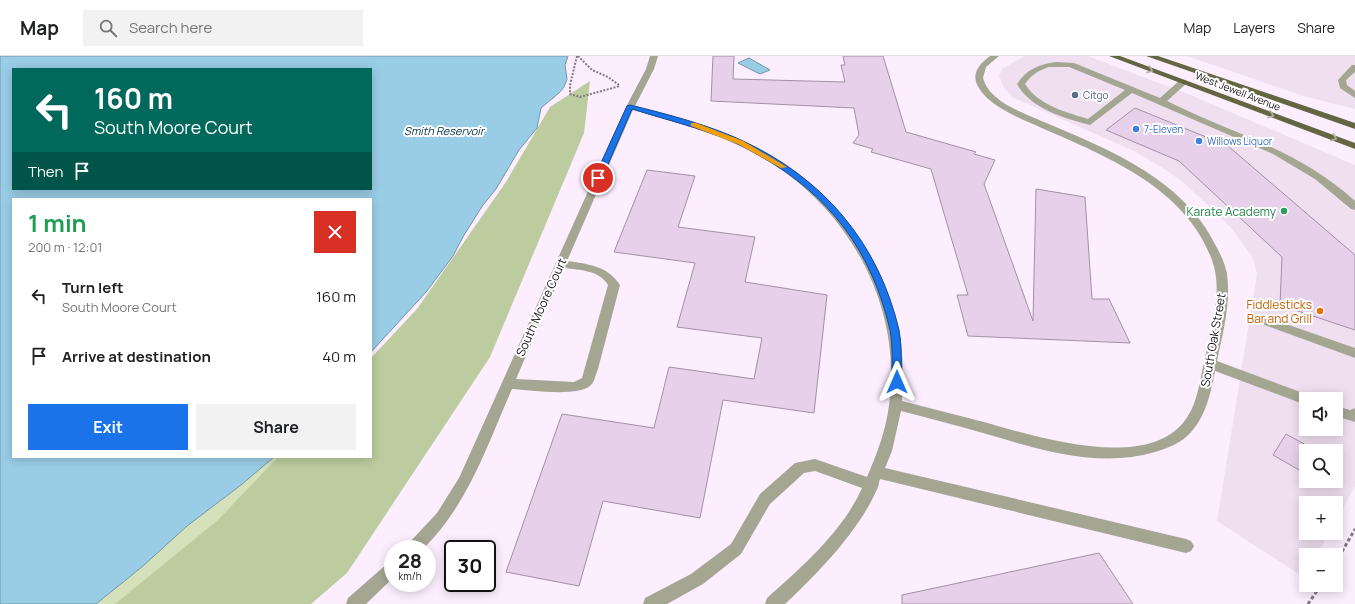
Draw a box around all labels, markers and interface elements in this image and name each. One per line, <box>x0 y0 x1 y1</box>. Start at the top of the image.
search box <box>83 10 363 46</box>
text: Map <box>20 15 59 41</box>
icon: search <box>97 17 119 39</box>
text: Search here <box>129 17 212 38</box>
text: Map <box>1183 18 1211 37</box>
text: Layers <box>1233 18 1275 37</box>
text: Share <box>1297 18 1335 37</box>
one-way arrow <box>1146 65 1153 73</box>
street label: West Jewell Avenue <box>1193 68 1283 114</box>
text: 160 m <box>94 79 173 117</box>
icon: left <box>28 84 80 136</box>
place label: Citgo <box>1083 88 1108 102</box>
marker: Citgo <box>1070 90 1080 100</box>
one-way arrow <box>1268 111 1275 119</box>
text: South Moore Court <box>94 115 253 139</box>
place label: 7-Eleven <box>1144 122 1183 136</box>
water label: Smith Reservoir <box>404 123 486 138</box>
marker: 7-Eleven <box>1131 124 1141 134</box>
place label: Willows Liquor <box>1207 134 1273 148</box>
one-way arrow <box>1330 134 1337 142</box>
marker: Willows Liquor <box>1194 136 1204 146</box>
icon: arrive <box>71 160 93 182</box>
text: Then <box>28 161 63 182</box>
pin <box>581 161 615 195</box>
icon: arrive <box>587 167 609 189</box>
place label: Karate Academy <box>1186 203 1277 220</box>
text: 1 min <box>28 206 87 239</box>
marker: Karate Academy <box>1279 206 1289 216</box>
button: close <box>314 211 356 253</box>
text: 200 m · 12:01 <box>28 238 102 256</box>
street label: South Moore Court <box>512 255 570 359</box>
text: Turn left <box>62 277 124 298</box>
icon: left <box>28 285 50 307</box>
text: 160 m <box>316 286 356 307</box>
street label: South Oak Street <box>1196 292 1230 388</box>
place label: Fiddlesticks Bar and Grill <box>1246 296 1312 327</box>
text: South Moore Court <box>62 298 177 316</box>
marker: Fiddlesticks Bar and Grill <box>1315 306 1325 316</box>
icon: arrive <box>28 345 50 367</box>
text: Arrive at destination <box>62 346 211 367</box>
text: 40 m <box>322 346 356 367</box>
position arrow <box>876 361 918 403</box>
map controls <box>1299 392 1343 592</box>
button: sound <box>1299 392 1343 436</box>
button: Exit <box>28 404 188 450</box>
button: Share <box>196 404 356 450</box>
button: search <box>1299 444 1343 488</box>
button: + <box>1299 496 1343 540</box>
speed limit sign: 30 <box>444 540 496 592</box>
text: 28 <box>398 547 422 574</box>
button: − <box>1299 548 1343 592</box>
text: km/h <box>398 569 422 583</box>

